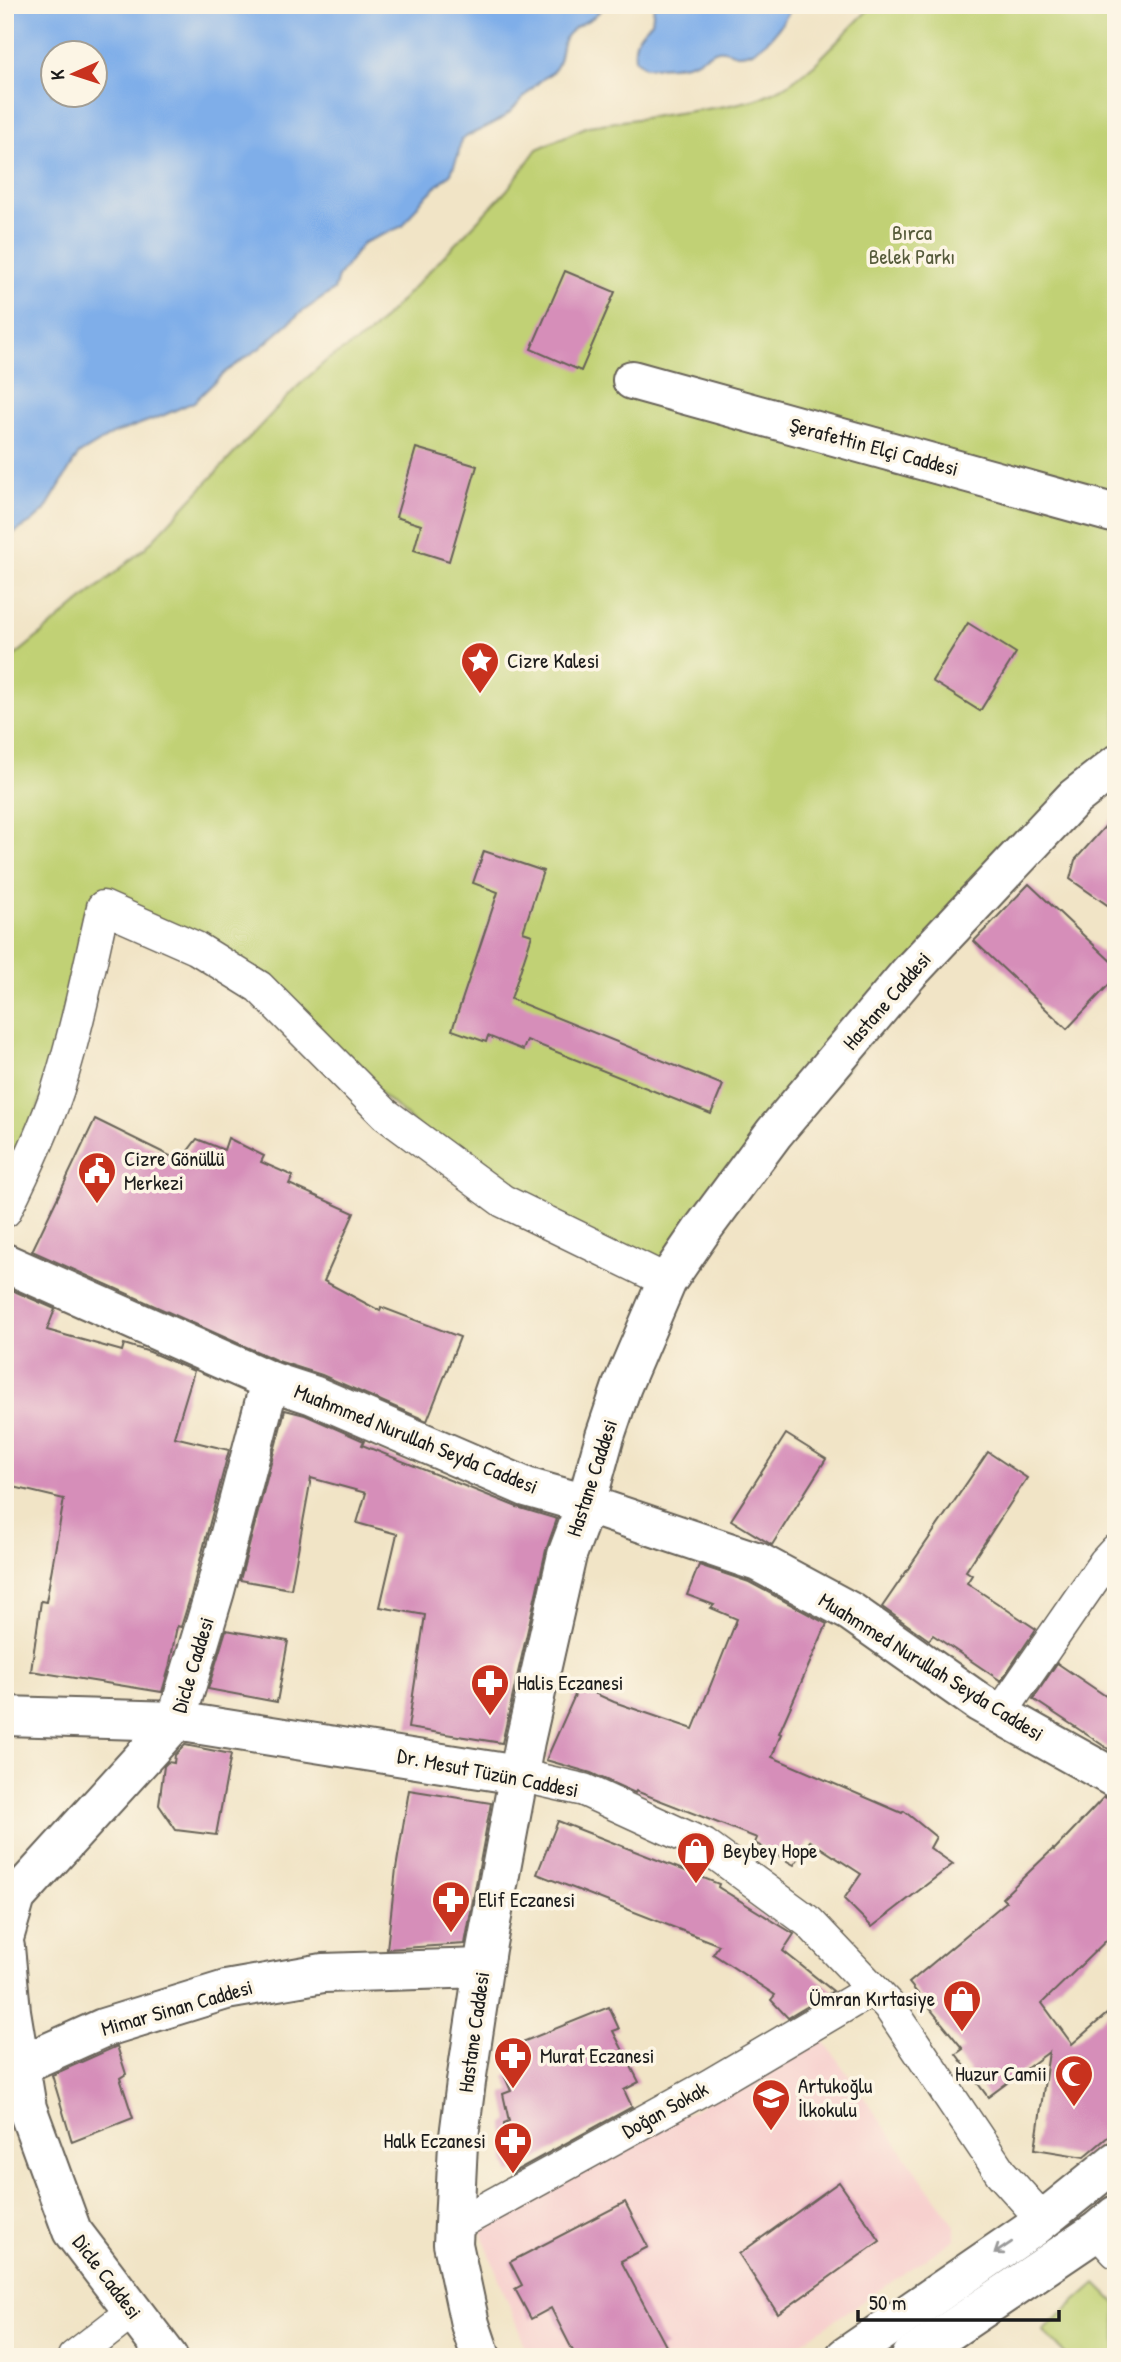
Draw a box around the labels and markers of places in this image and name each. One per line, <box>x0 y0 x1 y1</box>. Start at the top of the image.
place icon: Cizre Kalesi <box>459 640 501 695</box>
place label: Cizre Kalesi <box>507 646 599 675</box>
place label: Cizre Gönüllü Merkezi <box>124 1144 225 1197</box>
public building icon: Cizre Gönüllü Merkezi <box>76 1150 118 1205</box>
pharmacy icon: Halis Eczanesi <box>469 1662 511 1717</box>
place label: Halis Eczanesi <box>517 1668 624 1697</box>
shop icon: Beybey Hope <box>675 1830 717 1885</box>
place label: Beybey Hope <box>723 1836 817 1865</box>
pharmacy icon: Elif Eczanesi <box>430 1879 472 1934</box>
place label: Elif Eczanesi <box>478 1885 575 1914</box>
shop icon: Ümran Kırtasiye <box>941 1978 983 2033</box>
place label: Ümran Kırtasiye <box>809 1984 935 2013</box>
pharmacy icon: Murat Eczanesi <box>492 2035 534 2090</box>
place label: Murat Eczanesi <box>540 2041 655 2070</box>
mosque icon: Huzur Camii <box>1053 2053 1095 2108</box>
place label: Huzur Camii <box>955 2059 1047 2088</box>
place label: Artukoğlu İlkokulu <box>798 2071 873 2124</box>
school or university icon: Artukoğlu İlkokulu <box>750 2077 792 2132</box>
pharmacy icon: Halk Eczanesi <box>492 2120 534 2175</box>
place label: Halk Eczanesi <box>384 2126 486 2155</box>

